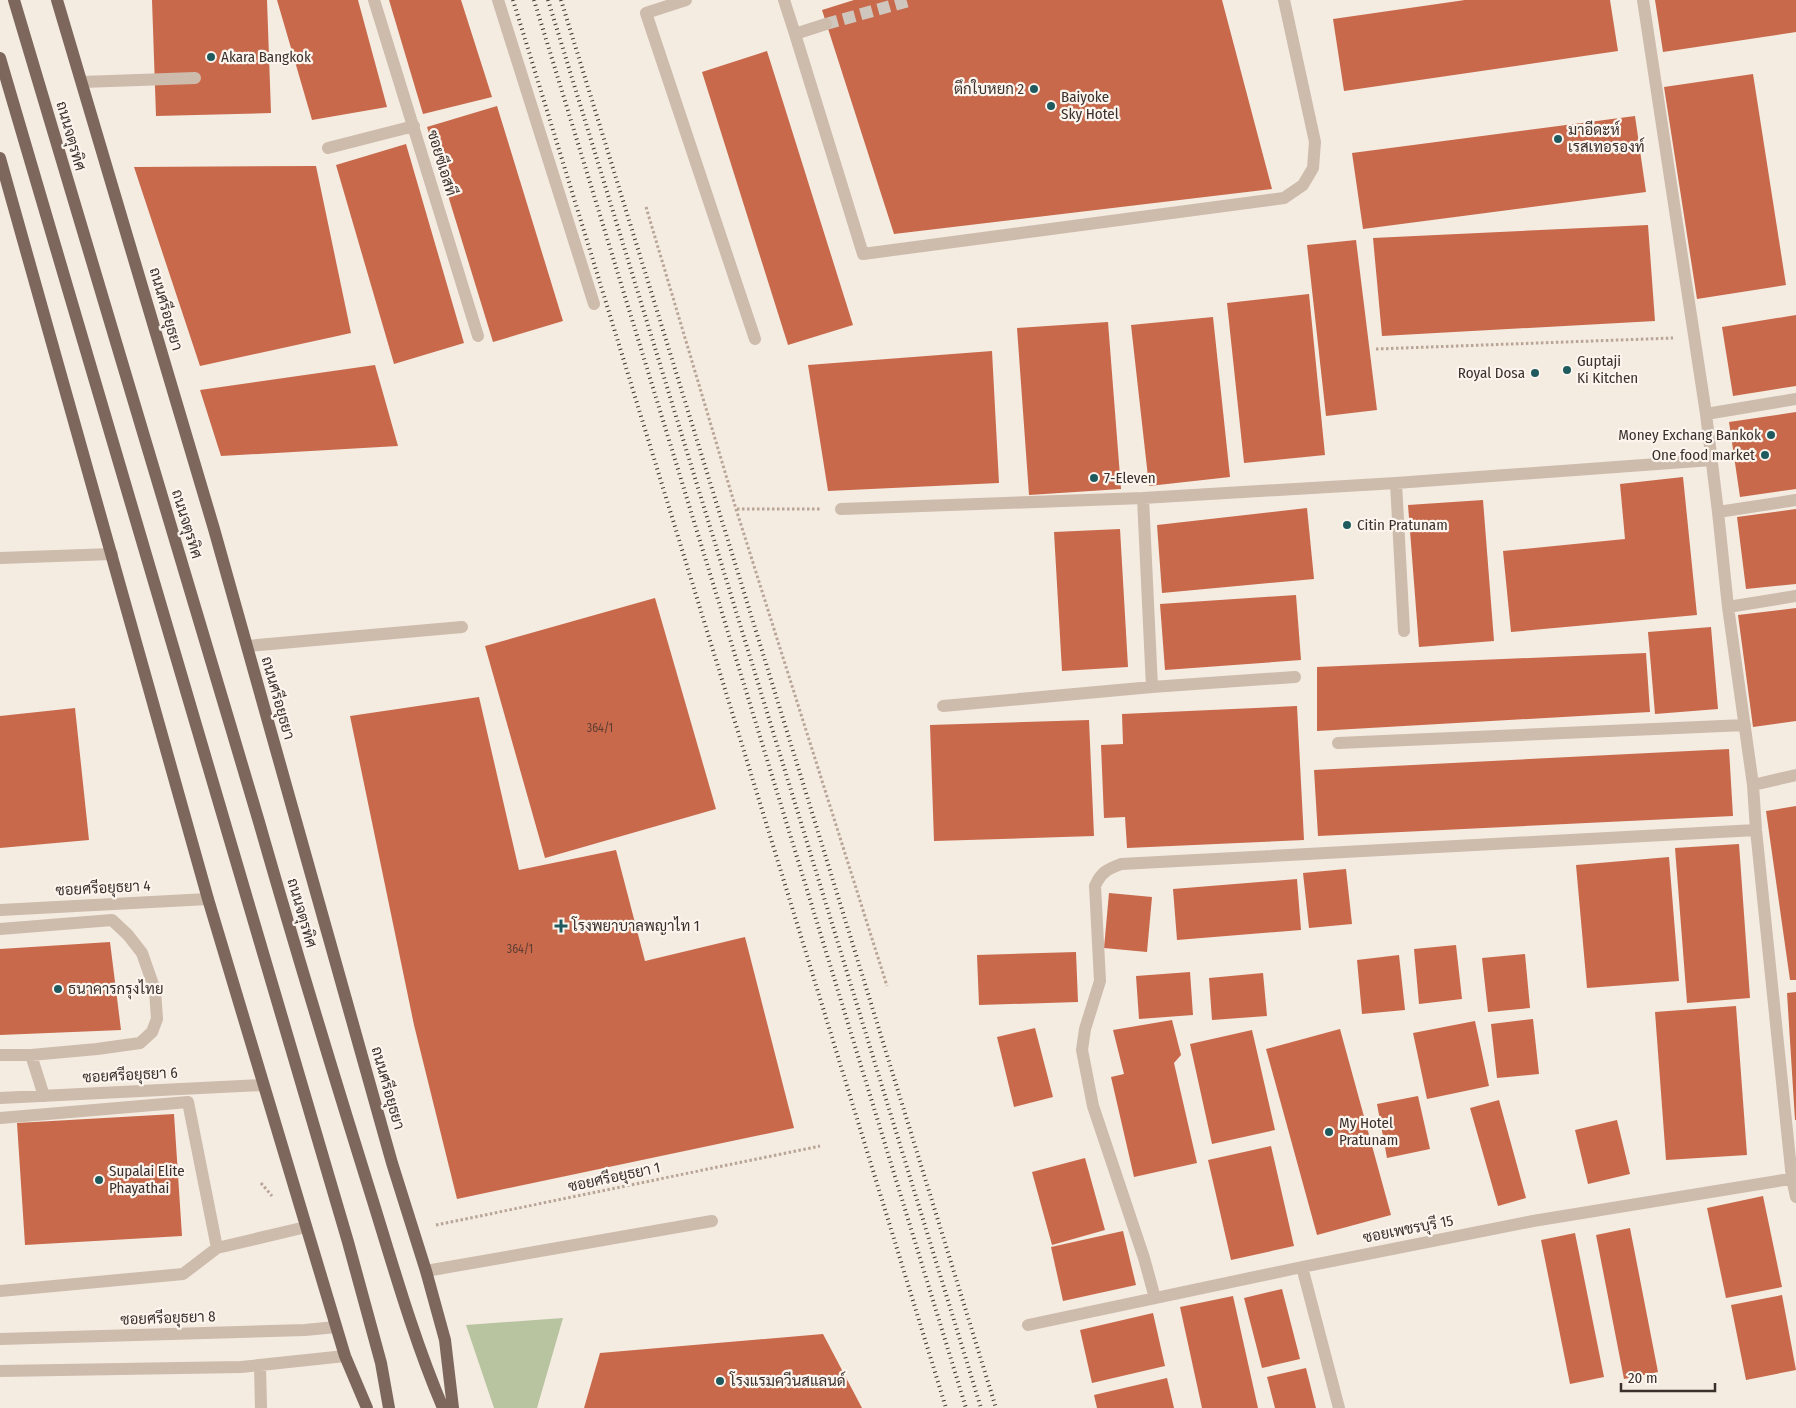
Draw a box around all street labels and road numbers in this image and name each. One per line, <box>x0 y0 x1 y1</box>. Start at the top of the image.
street label: ถนนจตุรทิศ <box>51 99 89 173</box>
street label: ซอยซีเอสที <box>423 128 461 198</box>
street label: ถนนศรีอยุธยา <box>144 265 187 353</box>
street label: ถนนจตุรทิศ <box>166 487 206 561</box>
street label: ถนนศรีอยุธยา <box>256 654 299 742</box>
street label: ซอยศรีอยุธยา 4 <box>55 876 151 901</box>
street label: ถนนจตุรทิศ <box>282 876 320 950</box>
street label: ถนนศรีอยุธยา <box>366 1044 409 1132</box>
street label: ซอยศรีอยุธยา 6 <box>82 1063 178 1088</box>
street label: ซอยศรีอยุธยา 1 <box>566 1157 662 1197</box>
street label: ซอยเพชรบุรี 15 <box>1361 1210 1455 1249</box>
street label: ซอยศรีอยุธยา 8 <box>120 1306 216 1331</box>

